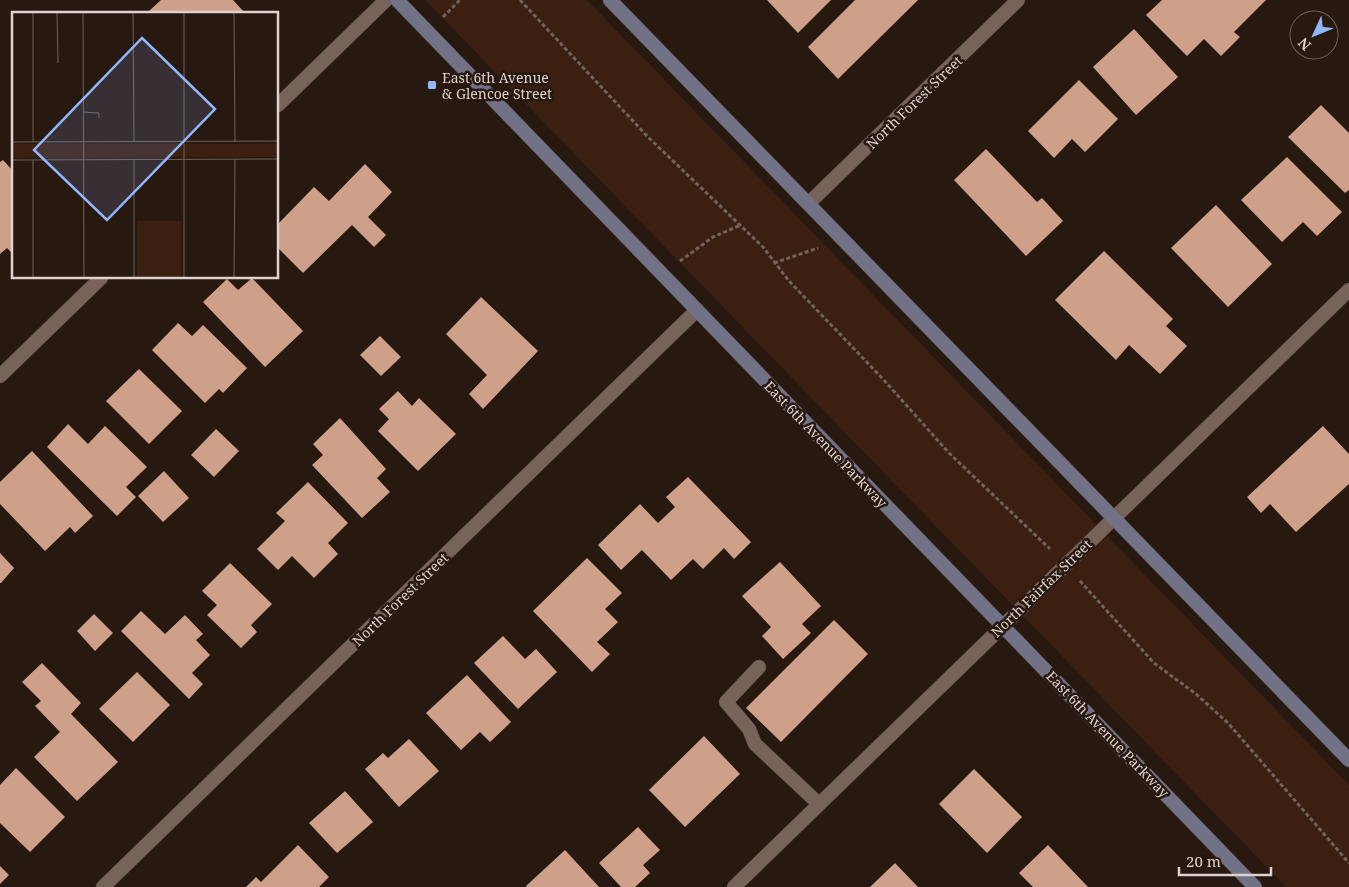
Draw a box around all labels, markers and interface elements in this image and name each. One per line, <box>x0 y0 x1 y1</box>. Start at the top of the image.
north arrow <box>1289 10 1339 60</box>
inset map <box>12 12 279 279</box>
text: N <box>1294 34 1315 55</box>
street label: North Forest Street <box>862 51 966 153</box>
place label: East 6th Avenue & Glencoe Street <box>442 68 552 103</box>
marker: East 6th Avenue & Glencoe Street <box>426 79 438 91</box>
street label: East 6th Avenue Parkway <box>760 377 892 511</box>
street label: North Fairfax Street <box>986 535 1096 641</box>
street label: North Forest Street <box>348 548 452 650</box>
street label: East 6th Avenue Parkway <box>1042 667 1174 801</box>
scale bar <box>1179 844 1272 876</box>
text: 20 m <box>1186 851 1221 871</box>

